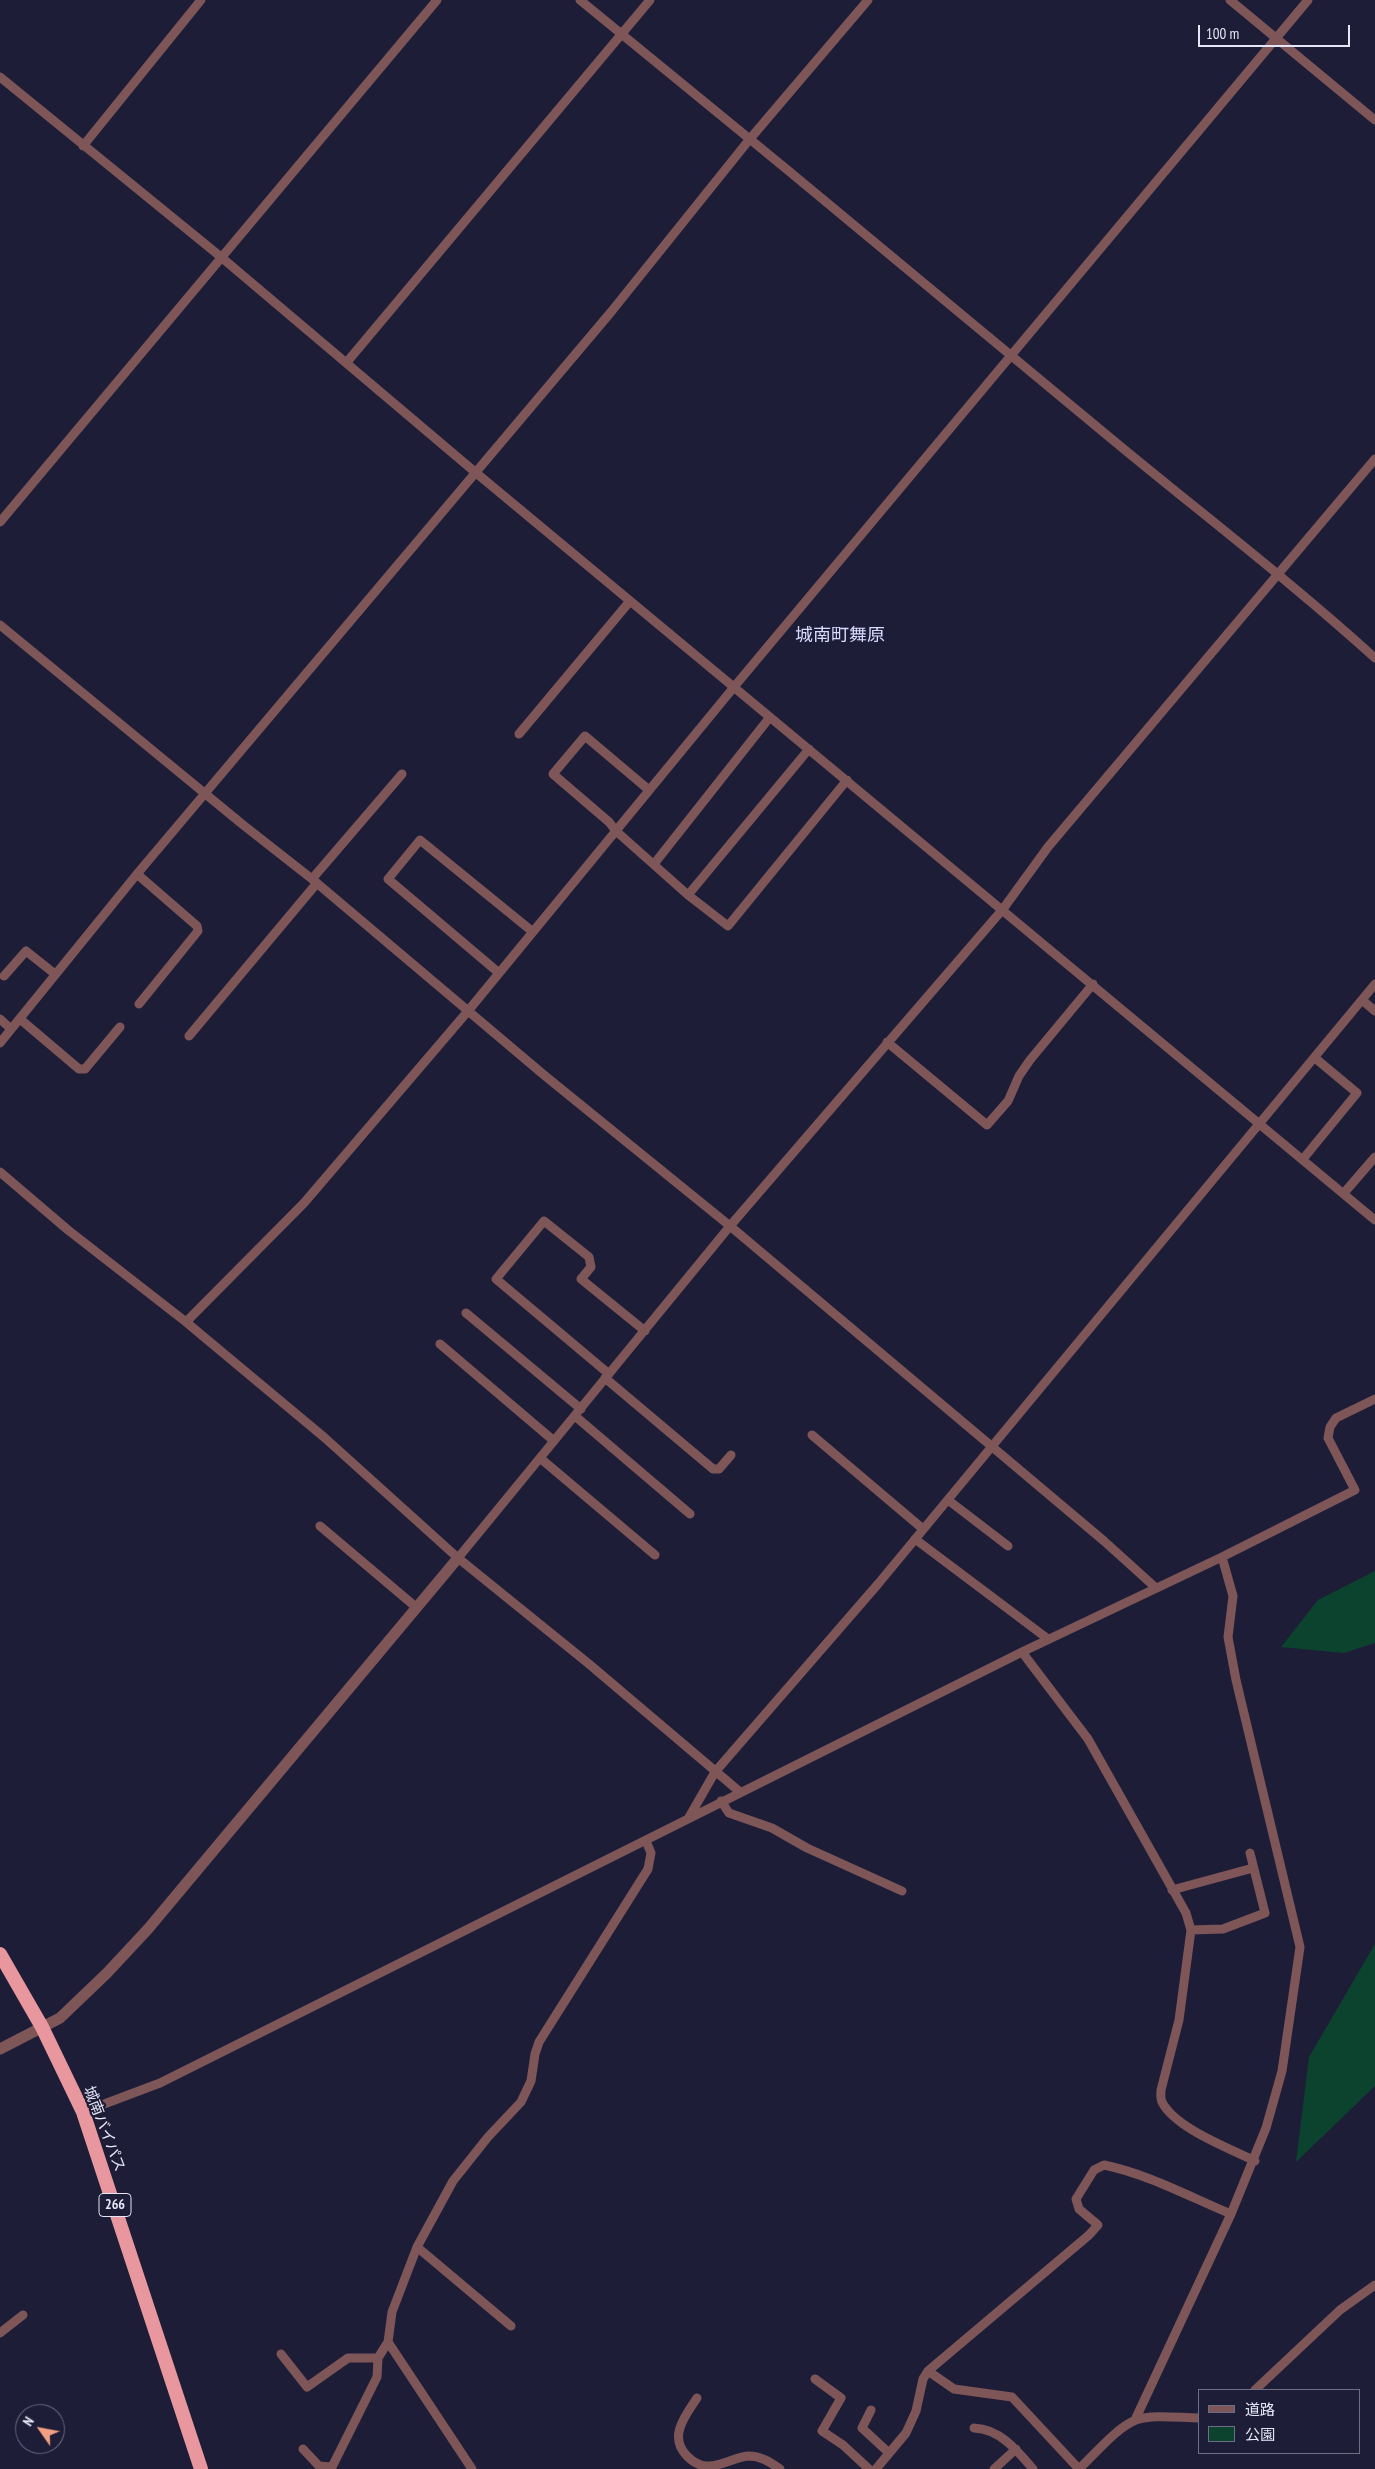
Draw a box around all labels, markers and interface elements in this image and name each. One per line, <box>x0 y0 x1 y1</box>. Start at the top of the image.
scale bar <box>1200 15 1352 47</box>
text: 100 m <box>1206 24 1239 43</box>
district label: 城南町舞原 <box>795 625 885 647</box>
street label: 城南バイパス <box>79 2084 129 2174</box>
road number: 266 <box>99 2194 131 2216</box>
legend <box>1198 2389 1360 2454</box>
text: 道路 <box>1245 2400 1275 2419</box>
north arrow <box>15 2404 65 2454</box>
text: N <box>19 2413 38 2429</box>
text: 公園 <box>1245 2425 1275 2444</box>

